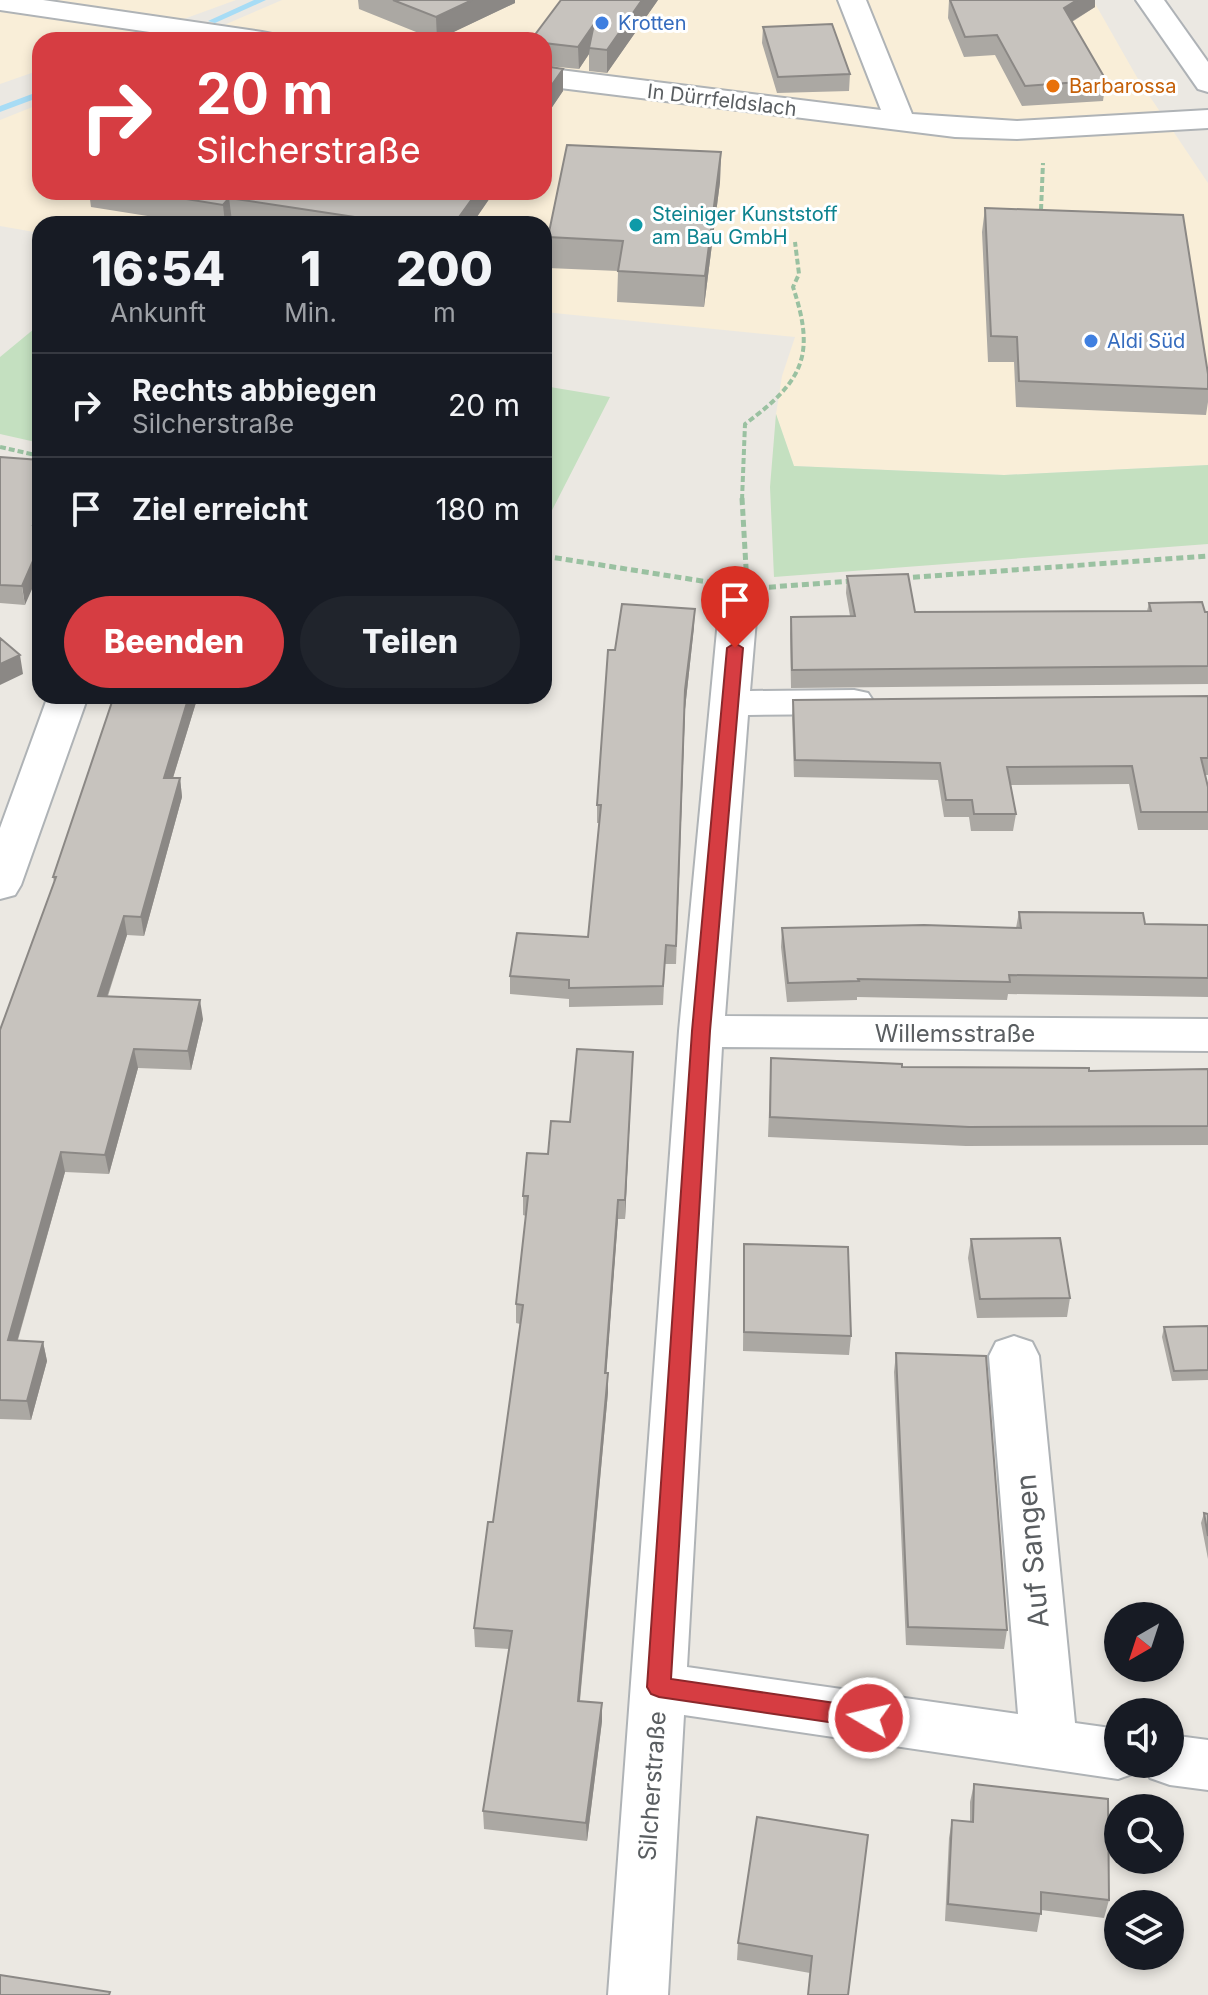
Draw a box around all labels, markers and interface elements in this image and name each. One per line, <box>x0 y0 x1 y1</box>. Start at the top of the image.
place label: Krotten <box>618 11 687 35</box>
marker: Krotten <box>593 14 611 32</box>
text: 20 m <box>196 60 333 128</box>
icon: right <box>64 64 168 168</box>
place label: Barbarossa <box>1069 74 1176 98</box>
marker: Barbarossa <box>1044 77 1062 95</box>
street label: In Dürrfeldslach <box>646 79 798 121</box>
text: Silcherstraße <box>196 128 421 172</box>
place label: Steiniger Kunststoff am Bau GmbH <box>652 202 838 249</box>
marker: Steiniger Kunststoff am Bau GmbH <box>627 216 645 234</box>
text: 16:54 <box>91 239 225 298</box>
text: 1 <box>300 239 321 298</box>
text: 200 <box>396 239 493 298</box>
text: Ankunft <box>110 297 206 328</box>
text: Min. <box>284 297 337 328</box>
text: m <box>433 297 456 328</box>
place label: Aldi Süd <box>1107 329 1185 353</box>
marker: Aldi Süd <box>1082 332 1100 350</box>
text: Rechts abbiegen <box>132 372 377 408</box>
icon: right <box>64 383 108 427</box>
text: 20 m <box>448 387 520 423</box>
text: Silcherstraße <box>132 408 294 439</box>
icon: arrive <box>64 487 108 531</box>
text: Ziel erreicht <box>132 491 308 527</box>
text: 180 m <box>436 491 520 527</box>
pin <box>701 566 769 648</box>
icon: arrive <box>713 578 757 622</box>
button: Beenden <box>64 596 284 688</box>
button: Teilen <box>300 596 520 688</box>
street label: Willemsstraße <box>875 1019 1035 1048</box>
street label: Auf Sangen <box>1008 1473 1056 1629</box>
north arrow <box>1104 1602 1184 1682</box>
map controls <box>1104 1602 1184 1970</box>
position arrow <box>827 1676 911 1760</box>
button: sound <box>1104 1698 1184 1778</box>
street label: Silcherstraße <box>632 1710 672 1862</box>
button: search <box>1104 1794 1184 1874</box>
button: layers <box>1104 1890 1184 1970</box>

